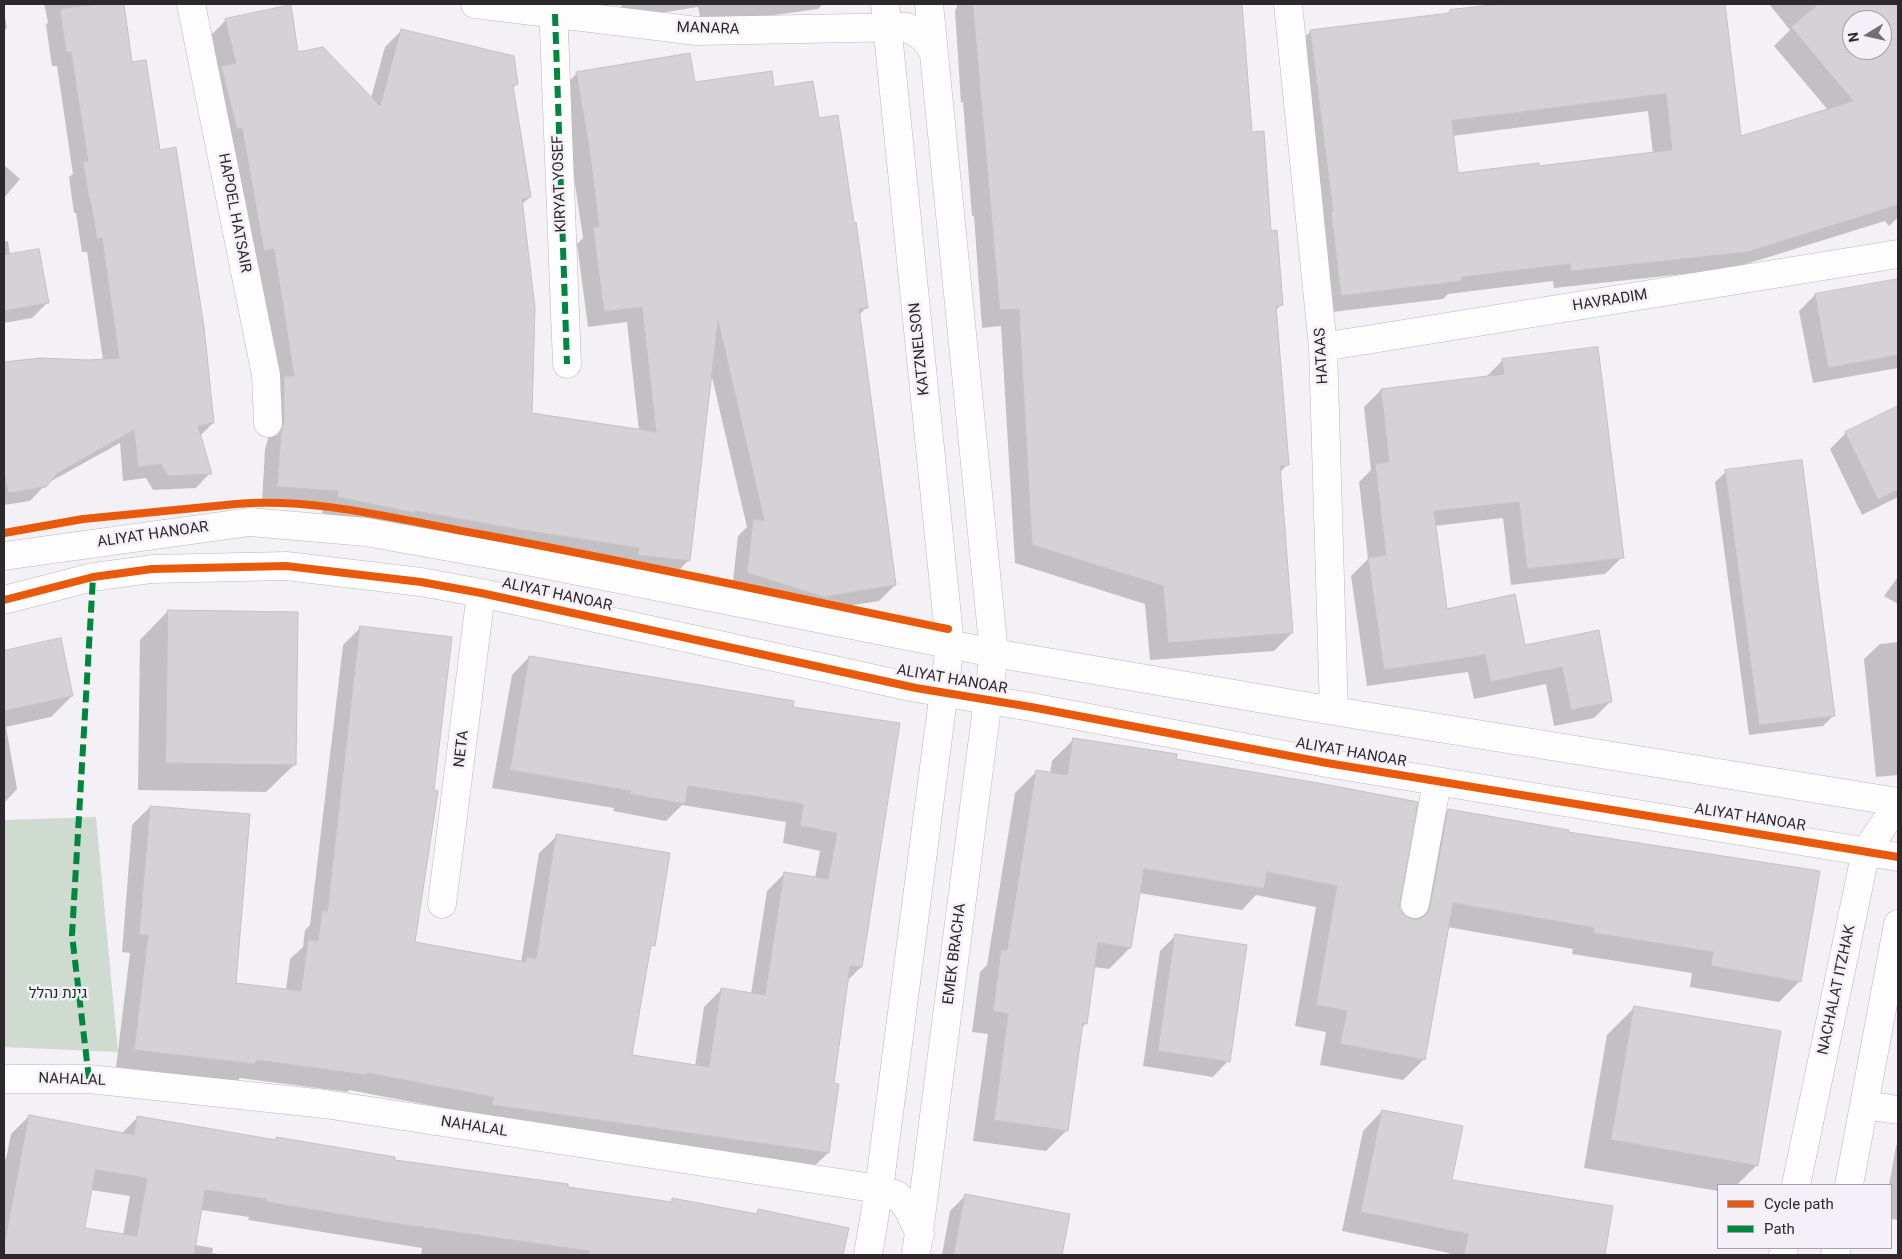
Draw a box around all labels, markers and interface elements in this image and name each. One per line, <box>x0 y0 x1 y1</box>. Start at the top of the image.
north arrow <box>1842 10 1892 60</box>
street label: MANARA <box>676 19 740 39</box>
text: N <box>1844 31 1862 43</box>
street label: KIRYAT YOSEF <box>549 135 571 233</box>
street label: HAPOEL HATSAIR <box>214 152 254 274</box>
street label: HAVRADIM <box>1571 286 1649 316</box>
street label: KATZNELSON <box>906 302 934 396</box>
street label: HATAAS <box>1312 327 1332 385</box>
street label: ALIYAT HANOAR <box>96 518 210 552</box>
street label: ALIYAT HANOAR <box>500 575 614 615</box>
street label: ALIYAT HANOAR <box>895 661 1009 699</box>
street label: NETA <box>451 729 473 769</box>
street label: ALIYAT HANOAR <box>1294 734 1408 772</box>
street label: ALIYAT HANOAR <box>1693 800 1807 836</box>
street label: EMEK BRACHA <box>940 902 970 1006</box>
street label: NACHALAT ITZHAK <box>1814 923 1860 1057</box>
park label: גינת נהלל <box>29 985 87 1003</box>
street label: NAHALAL <box>38 1070 106 1090</box>
street label: NAHALAL <box>439 1113 509 1141</box>
legend <box>1717 1184 1892 1249</box>
text: Cycle path <box>1764 1195 1834 1213</box>
text: Path <box>1764 1220 1795 1238</box>

